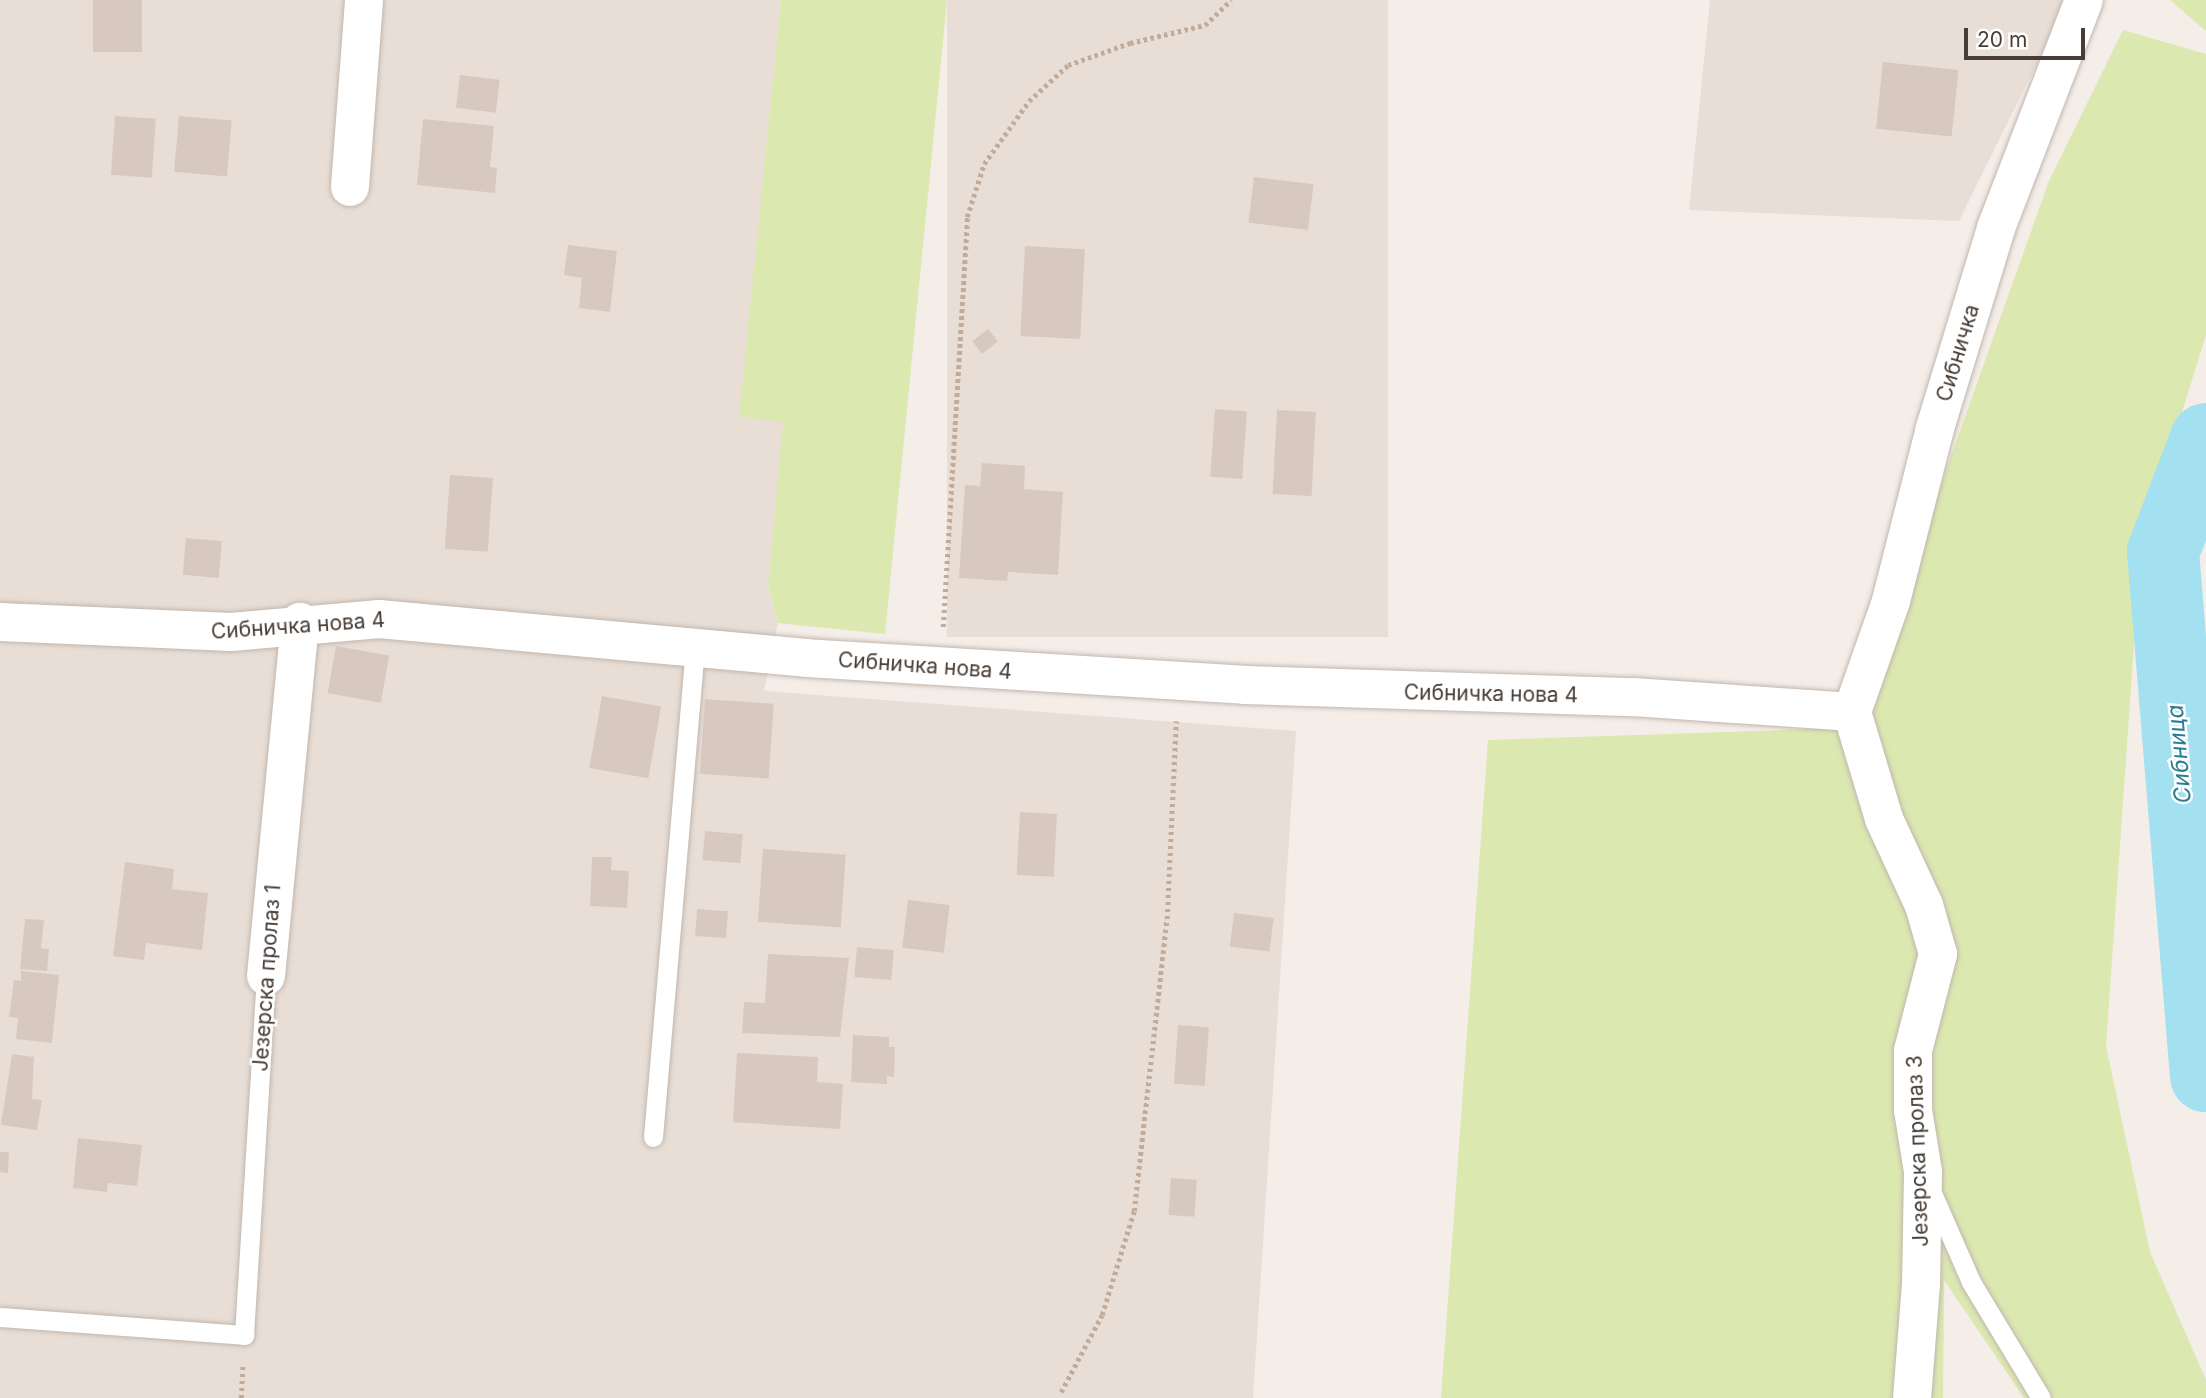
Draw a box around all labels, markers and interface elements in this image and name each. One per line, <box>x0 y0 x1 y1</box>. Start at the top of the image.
scale bar <box>1968 14 2089 58</box>
text: 20 m <box>1977 27 2027 52</box>
street label: Сибничка <box>1931 301 1985 405</box>
street label: Сибничка нова 4 <box>210 607 386 645</box>
street label: Сибничка нова 4 <box>837 647 1013 685</box>
street label: Сибничка нова 4 <box>1404 680 1578 708</box>
water label: Сибница <box>2161 703 2197 805</box>
street label: Језерска пролаз 1 <box>248 884 286 1072</box>
street label: Језерска пролаз 3 <box>1902 1055 1934 1247</box>

